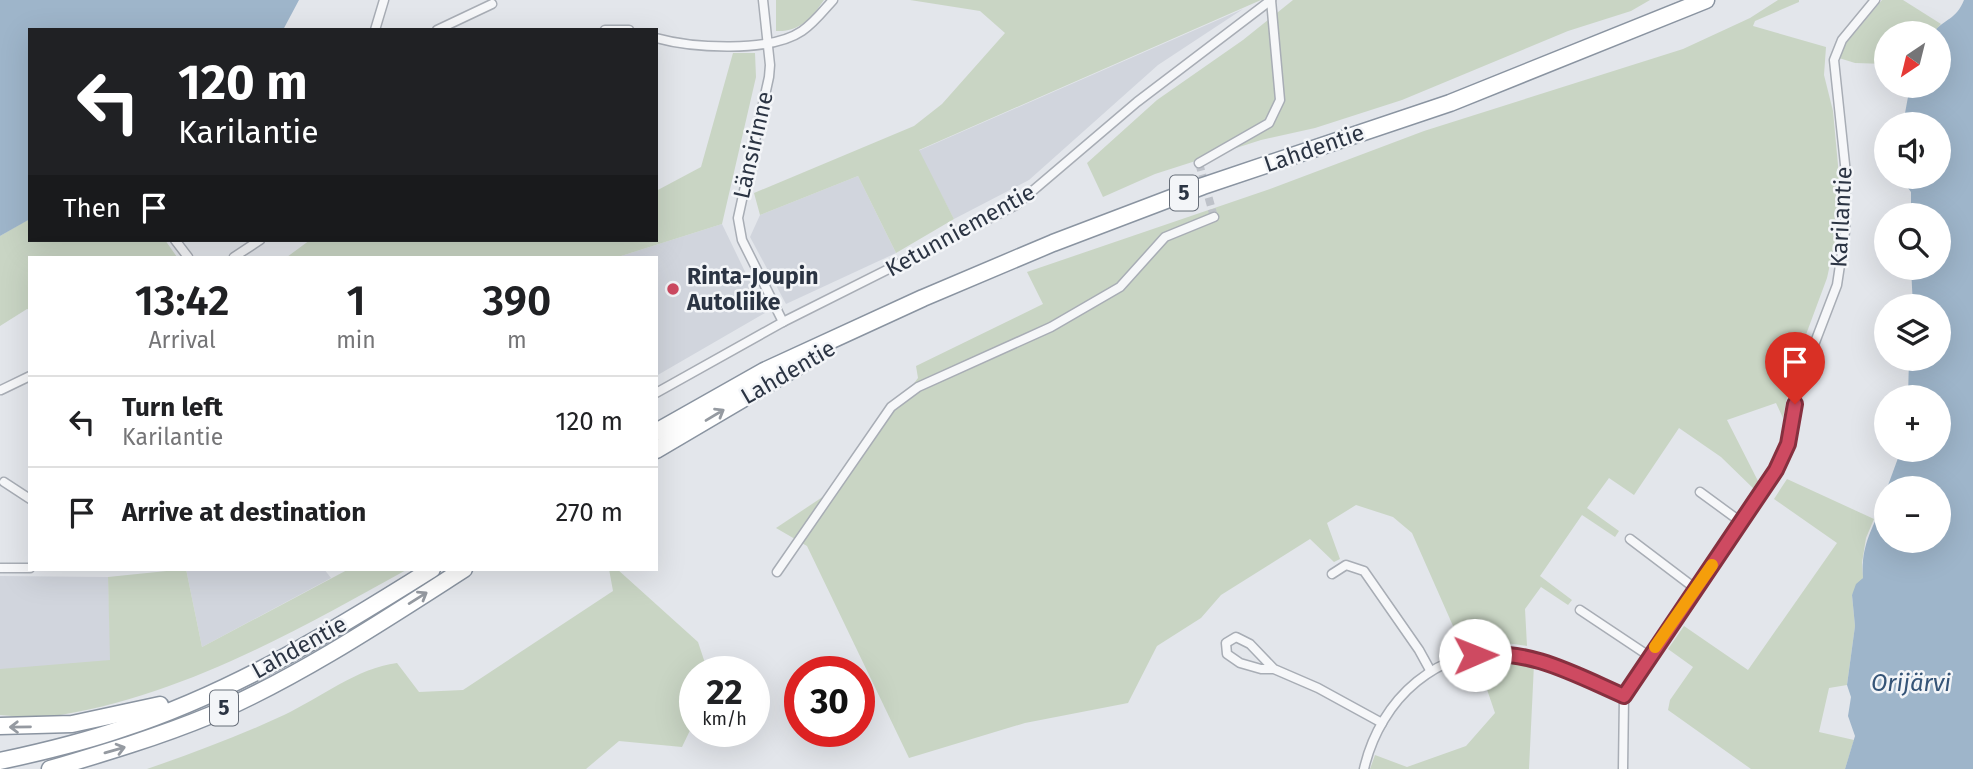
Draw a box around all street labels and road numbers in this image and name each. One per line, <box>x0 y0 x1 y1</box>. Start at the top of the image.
street label: Länsirinne <box>727 89 779 201</box>
street label: Lahdentie <box>1260 118 1368 178</box>
street label: Karilantie <box>1824 166 1858 268</box>
road number: 5 <box>1170 176 1198 210</box>
street label: Ketunniementie <box>880 177 1040 283</box>
street label: Lahdentie <box>736 334 840 410</box>
street label: Lahdentie <box>247 609 351 685</box>
road number: 5 <box>210 690 238 726</box>

